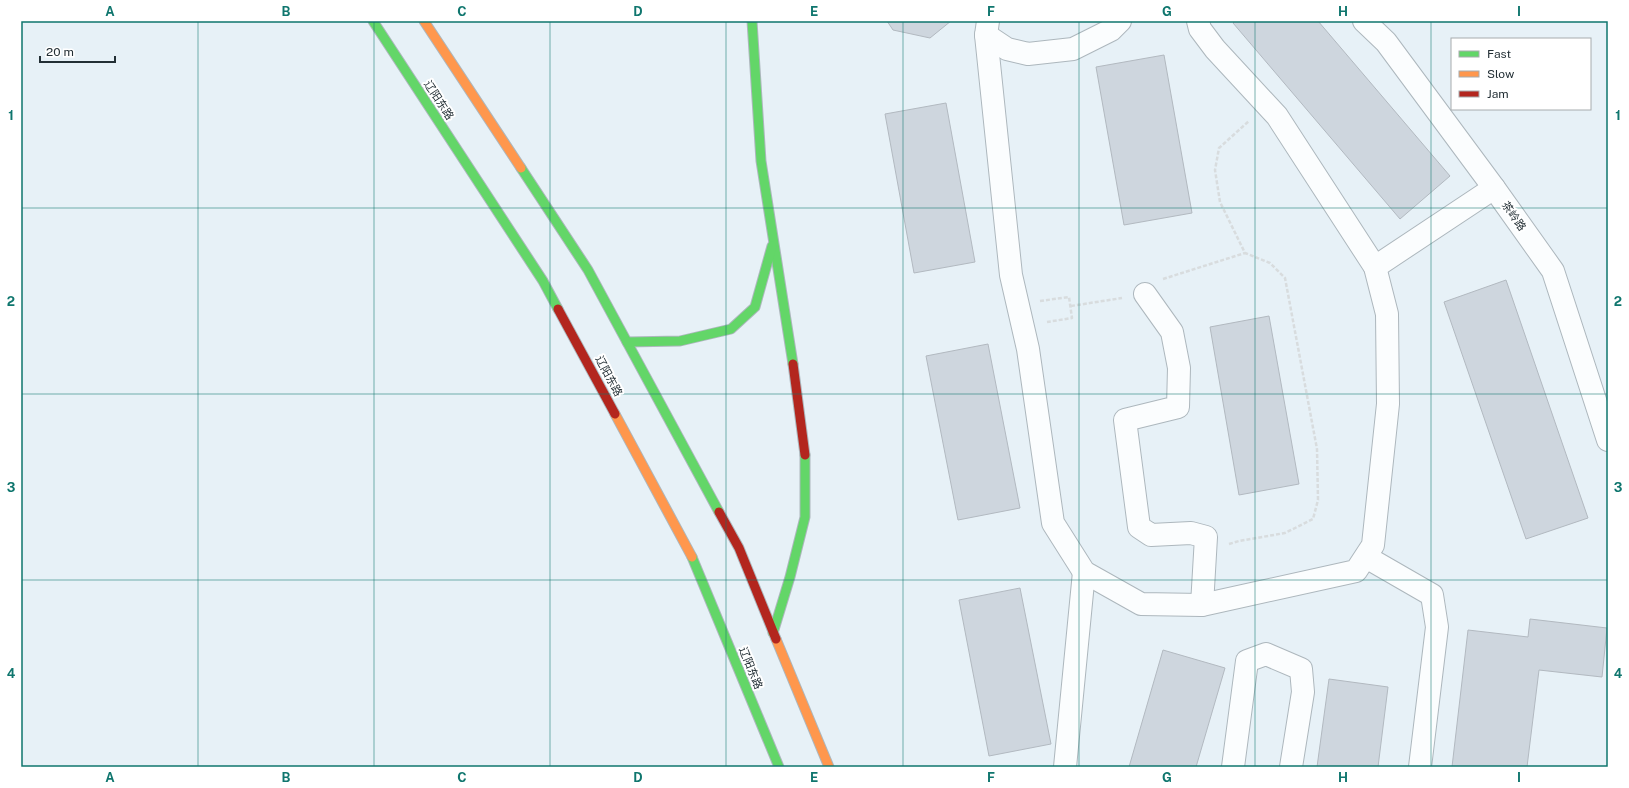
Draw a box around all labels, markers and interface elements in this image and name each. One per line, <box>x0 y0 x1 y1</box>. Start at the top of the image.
text: A <box>105 4 115 19</box>
text: B <box>282 4 291 19</box>
text: C <box>457 4 467 19</box>
text: D <box>633 4 643 19</box>
text: E <box>810 4 818 19</box>
text: F <box>987 4 995 19</box>
text: G <box>1162 4 1172 19</box>
text: H <box>1338 4 1348 19</box>
text: I <box>1517 4 1521 19</box>
scale bar <box>40 38 115 64</box>
legend <box>1451 38 1591 110</box>
text: 20 m <box>46 45 74 59</box>
text: Fast <box>1487 47 1512 61</box>
text: Slow <box>1487 67 1515 81</box>
street label: 辽阳东路 <box>422 78 456 122</box>
text: Jam <box>1487 87 1509 101</box>
text: 1 <box>8 108 14 123</box>
text: 1 <box>1615 108 1621 123</box>
street label: 茶岭路 <box>1500 199 1528 233</box>
text: 2 <box>7 294 15 309</box>
text: 2 <box>1614 294 1622 309</box>
street label: 辽阳东路 <box>593 354 625 398</box>
text: 3 <box>7 480 16 495</box>
text: 3 <box>1614 480 1623 495</box>
street label: 辽阳东路 <box>737 645 765 691</box>
text: 4 <box>7 666 16 681</box>
text: 4 <box>1614 666 1623 681</box>
text: A <box>105 770 115 785</box>
text: B <box>282 770 291 785</box>
text: C <box>457 770 467 785</box>
text: D <box>633 770 643 785</box>
text: E <box>810 770 818 785</box>
text: F <box>987 770 995 785</box>
text: G <box>1162 770 1172 785</box>
text: H <box>1338 770 1348 785</box>
text: I <box>1517 770 1521 785</box>

